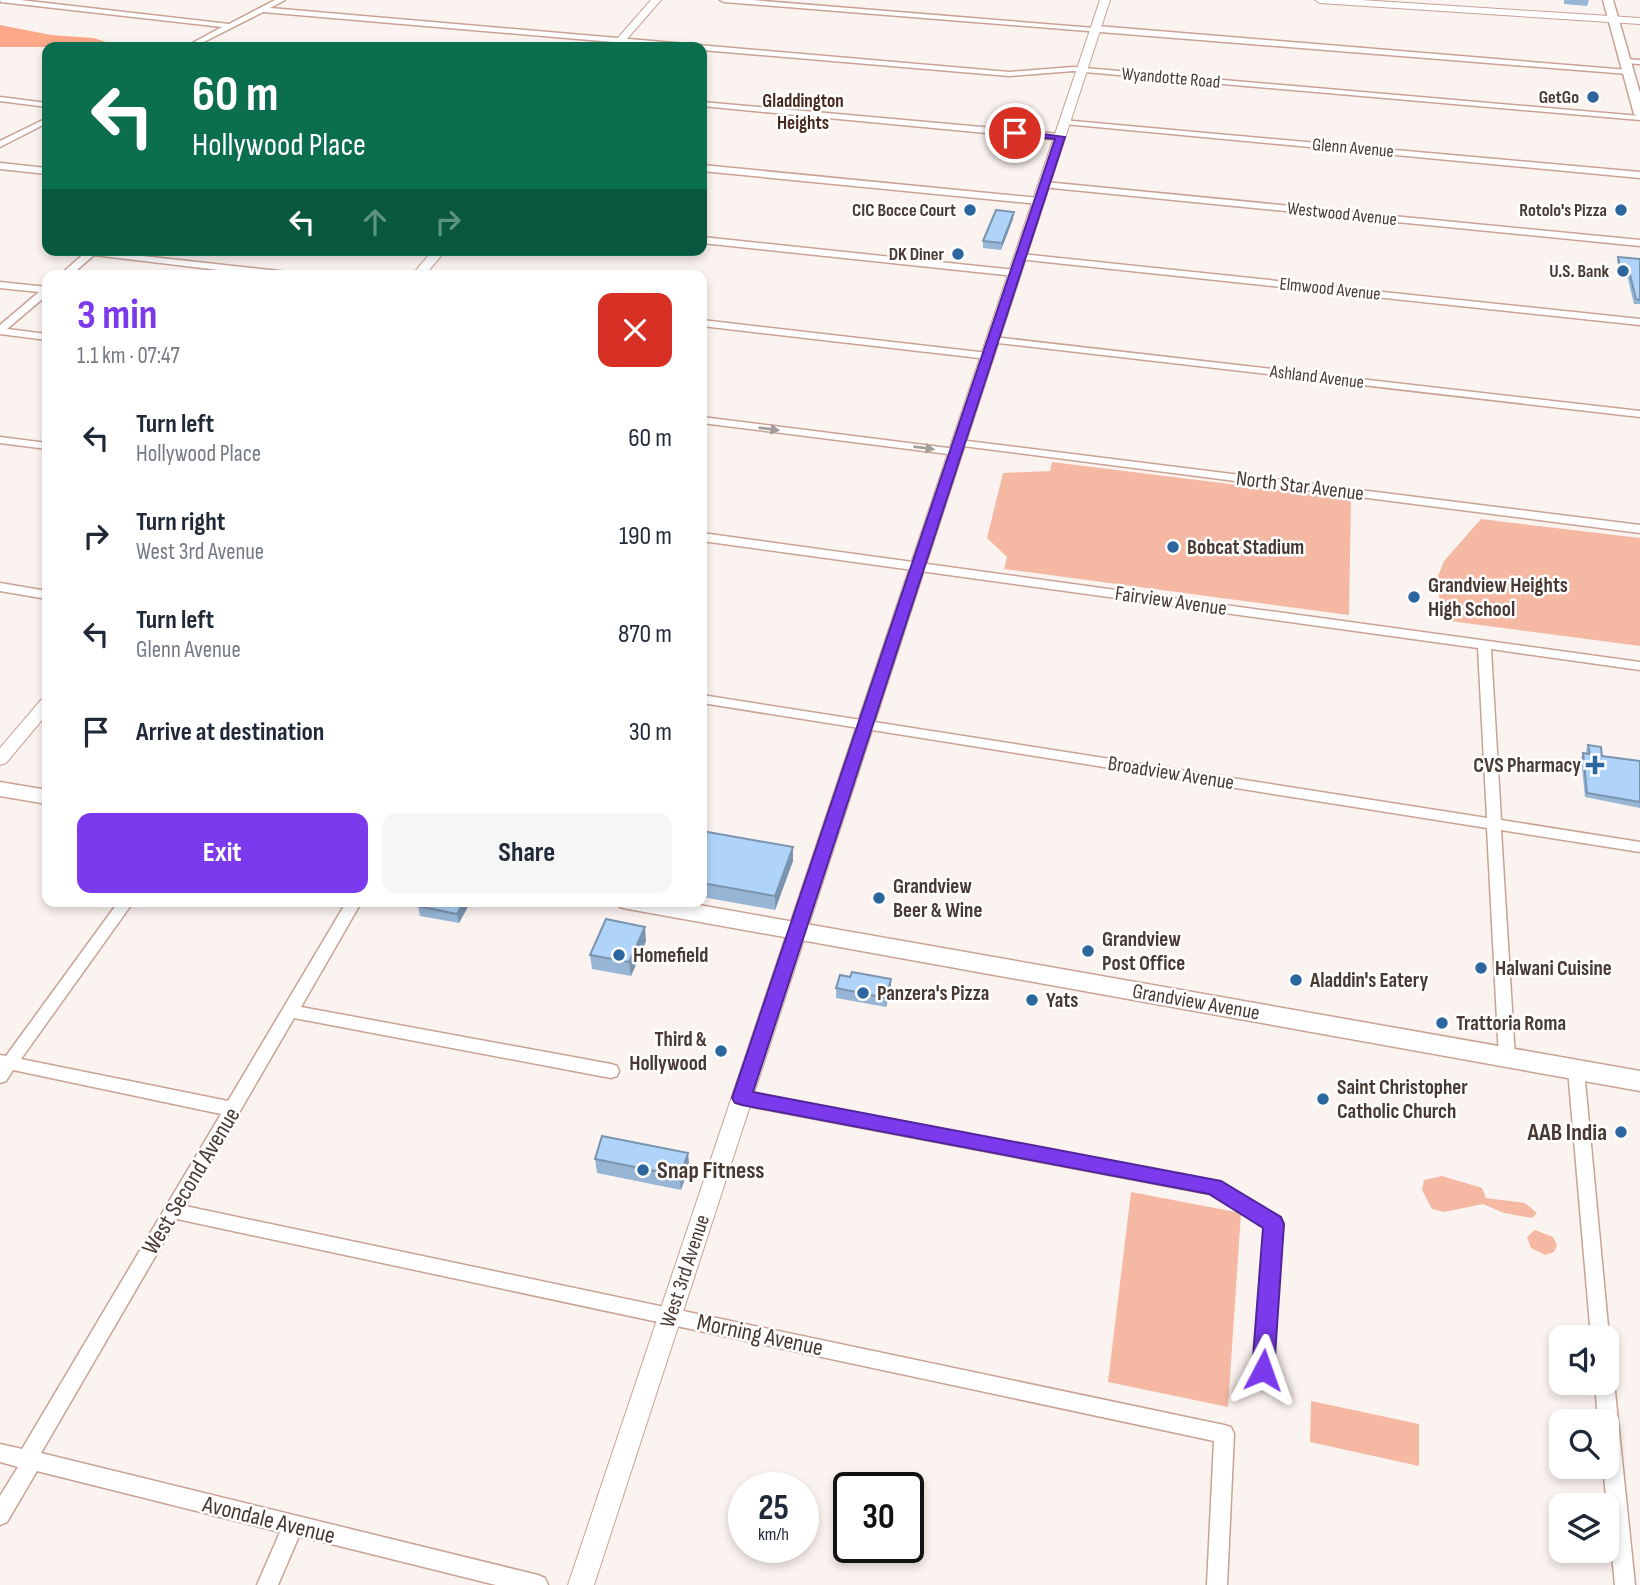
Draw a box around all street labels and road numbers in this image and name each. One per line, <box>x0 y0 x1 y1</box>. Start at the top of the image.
street label: Wyandotte Road <box>1121 63 1221 93</box>
street label: Glenn Avenue <box>1311 134 1395 162</box>
street label: Westwood Avenue <box>1286 198 1398 230</box>
street label: Elmwood Avenue <box>1278 273 1382 305</box>
street label: Ashland Avenue <box>1268 361 1365 393</box>
street label: North Star Avenue <box>1235 466 1365 506</box>
street label: Fairview Avenue <box>1113 581 1229 621</box>
street label: Broadview Avenue <box>1106 751 1236 795</box>
street label: Grandview Avenue <box>1130 978 1262 1026</box>
street label: West Second Avenue <box>136 1102 246 1260</box>
street label: West 3rd Avenue <box>655 1212 715 1330</box>
street label: Morning Avenue <box>694 1307 826 1363</box>
street label: Avondale Avenue <box>199 1489 338 1550</box>

